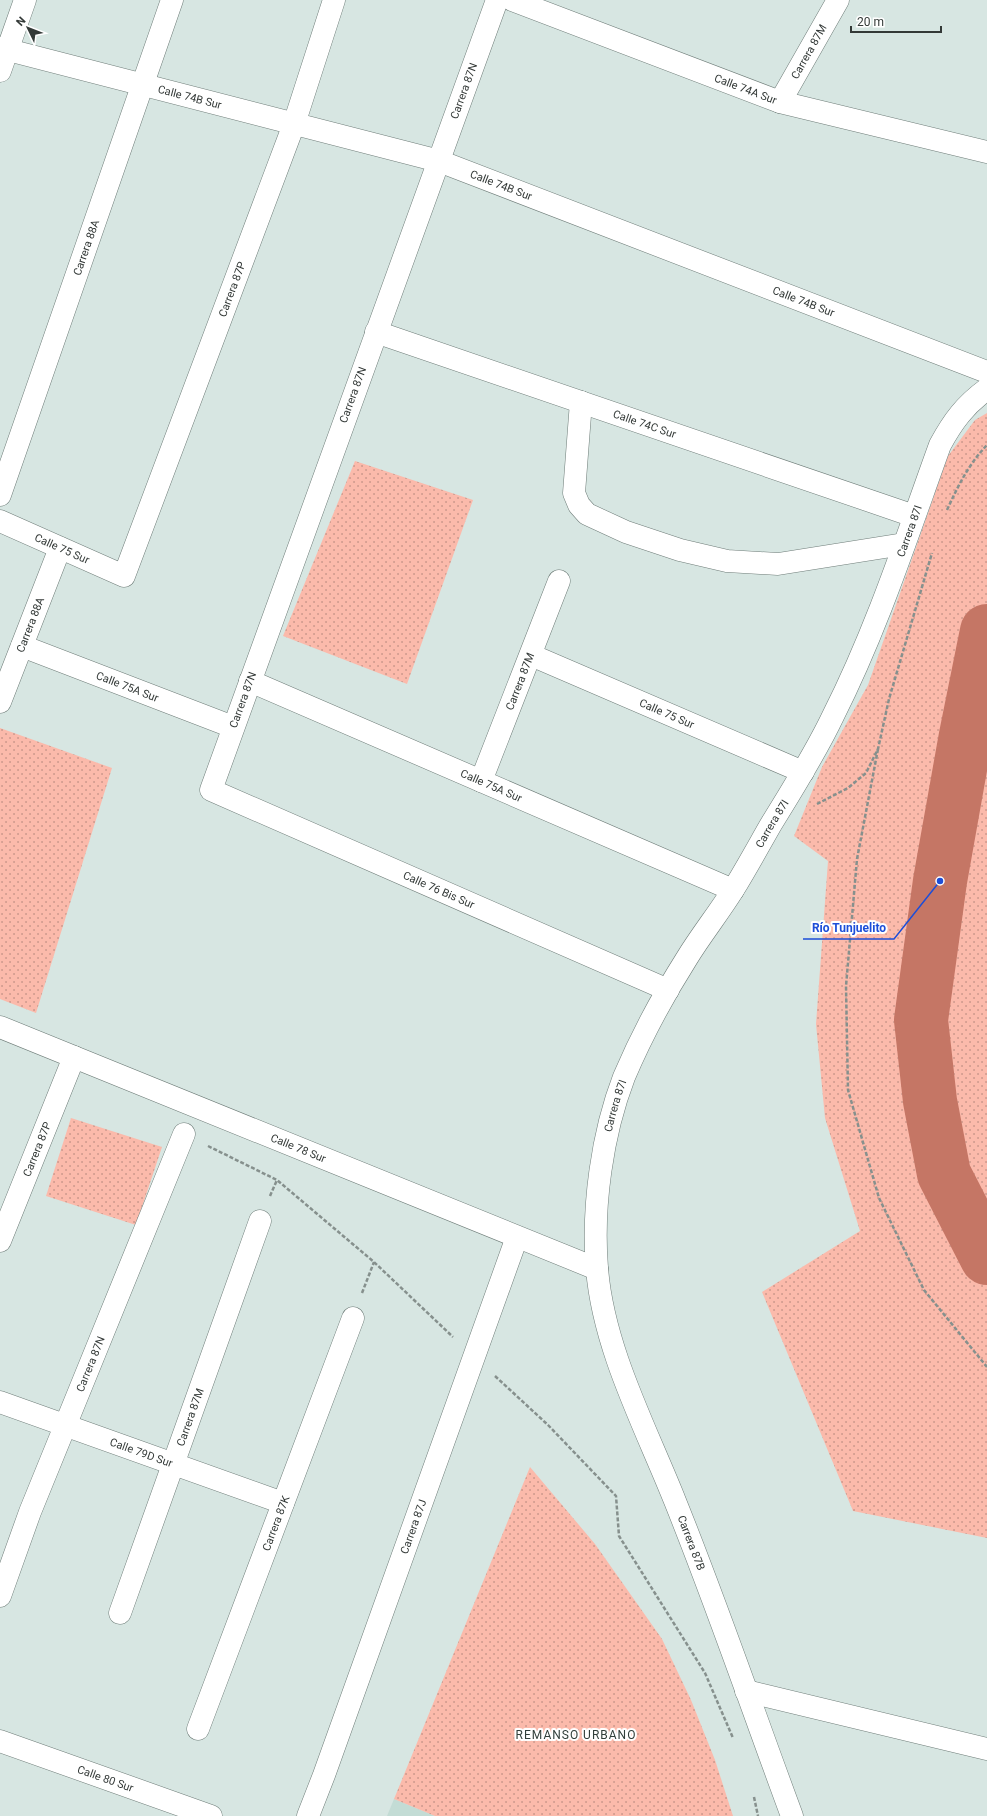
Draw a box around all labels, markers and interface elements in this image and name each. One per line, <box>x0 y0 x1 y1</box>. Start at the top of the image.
north arrow <box>8 8 48 48</box>
scale bar <box>851 8 941 34</box>
text: N <box>14 14 29 29</box>
text: 20 m <box>857 15 884 29</box>
street label: Carrera 87M <box>788 22 829 81</box>
street label: Carrera 87N <box>448 61 480 121</box>
street label: Calle 74A Sur <box>713 71 779 107</box>
street label: Calle 74B Sur <box>157 82 223 111</box>
street label: Calle 74B Sur <box>468 167 534 203</box>
street label: Carrera 88A <box>70 217 102 277</box>
street label: Carrera 87P <box>216 260 248 319</box>
street label: Calle 74B Sur <box>771 284 837 319</box>
street label: Carrera 87N <box>337 365 369 425</box>
street label: Calle 74C Sur <box>612 407 678 441</box>
street label: Carrera 87I <box>894 503 924 559</box>
street label: Calle 75 Sur <box>33 531 92 566</box>
street label: Carrera 88A <box>14 594 47 654</box>
street label: Carrera 87M <box>503 651 537 712</box>
street label: Calle 75A Sur <box>94 669 161 704</box>
street label: Carrera 87N <box>227 670 259 730</box>
street label: Calle 75 Sur <box>637 696 697 731</box>
street label: Calle 75A Sur <box>459 766 524 805</box>
street label: Carrera 87I <box>753 797 791 850</box>
street label: Calle 76 Bis Sur <box>401 868 477 911</box>
callout: Río Tunjuelito <box>803 915 894 939</box>
text: Río Tunjuelito <box>812 921 886 935</box>
street label: Carrera 87I <box>601 1078 629 1133</box>
street label: Carrera 87P <box>20 1120 54 1178</box>
street label: Calle 78 Sur <box>269 1131 328 1165</box>
street label: Carrera 87N <box>73 1334 107 1394</box>
street label: Carrera 87M <box>174 1386 206 1448</box>
street label: Calle 79D Sur <box>108 1435 175 1470</box>
street label: Carrera 87K <box>259 1494 292 1553</box>
street label: Carrera 87J <box>397 1497 429 1556</box>
street label: Carrera 87B <box>675 1514 707 1572</box>
district label: REMANSO URBANO <box>516 1728 636 1742</box>
street label: Calle 80 Sur <box>76 1763 136 1795</box>

